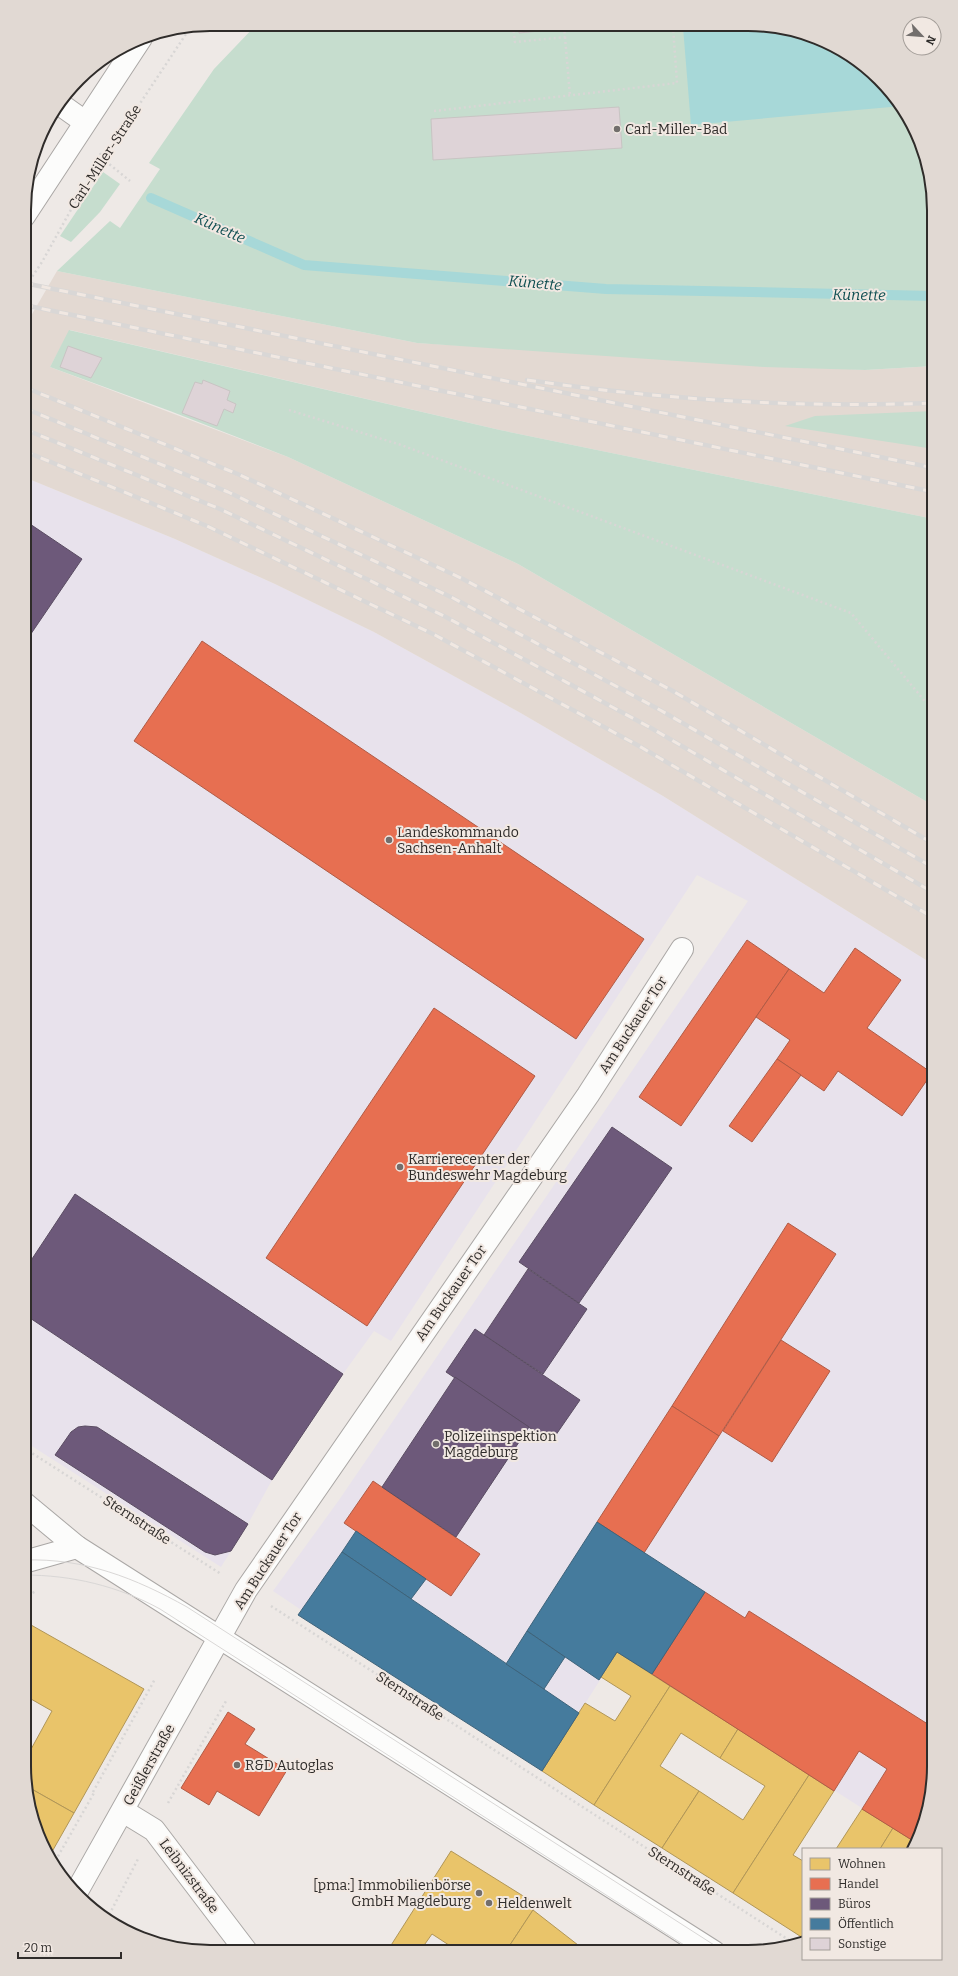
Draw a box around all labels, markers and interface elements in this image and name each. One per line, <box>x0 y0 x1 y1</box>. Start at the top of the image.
north arrow <box>902 16 942 56</box>
text: N <box>923 33 938 47</box>
street label: Carl-Miller-Straße <box>65 102 145 212</box>
place label: Carl-Miller-Bad <box>625 121 727 138</box>
marker: Carl-Miller-Bad <box>612 124 622 134</box>
water label: Künette <box>192 209 249 247</box>
water label: Künette <box>508 272 563 294</box>
water label: Künette <box>832 286 886 304</box>
place label: Landeskommando Sachsen-Anhalt <box>397 824 519 857</box>
marker: Landeskommando Sachsen-Anhalt <box>384 835 394 845</box>
street label: Am Buckauer Tor <box>595 973 671 1077</box>
place label: Karrierecenter der Bundeswehr Magdeburg <box>408 1151 567 1184</box>
marker: Karrierecenter der Bundeswehr Magdeburg <box>395 1162 405 1172</box>
street label: Am Buckauer Tor <box>412 1242 490 1344</box>
place label: Polizeiinspektion Magdeburg <box>444 1428 557 1461</box>
marker: Polizeiinspektion Magdeburg <box>431 1439 441 1449</box>
street label: Sternstraße <box>100 1492 174 1548</box>
street label: Am Buckauer Tor <box>230 1509 306 1613</box>
street label: Sternstraße <box>373 1668 447 1724</box>
street label: Geißlerstraße <box>120 1721 178 1809</box>
place label: R&D Autoglas <box>245 1757 334 1774</box>
marker: R&D Autoglas <box>232 1760 242 1770</box>
street label: Leibnizstraße <box>155 1835 223 1917</box>
street label: Sternstraße <box>645 1843 719 1899</box>
legend <box>802 1848 942 1960</box>
text: Wohnen <box>838 1857 886 1871</box>
place label: [pma:] Immobilienbörse GmbH Magdeburg <box>313 1877 471 1910</box>
text: Handel <box>838 1877 879 1891</box>
marker: [pma:] Immobilienbörse GmbH Magdeburg <box>474 1888 484 1898</box>
place label: Heldenwelt <box>497 1895 572 1912</box>
text: Büros <box>838 1897 871 1911</box>
marker: Heldenwelt <box>484 1898 494 1908</box>
text: Öffentlich <box>838 1916 894 1931</box>
scale bar <box>18 1934 121 1960</box>
text: Sonstige <box>838 1937 886 1951</box>
text: 20 m <box>24 1941 53 1955</box>

